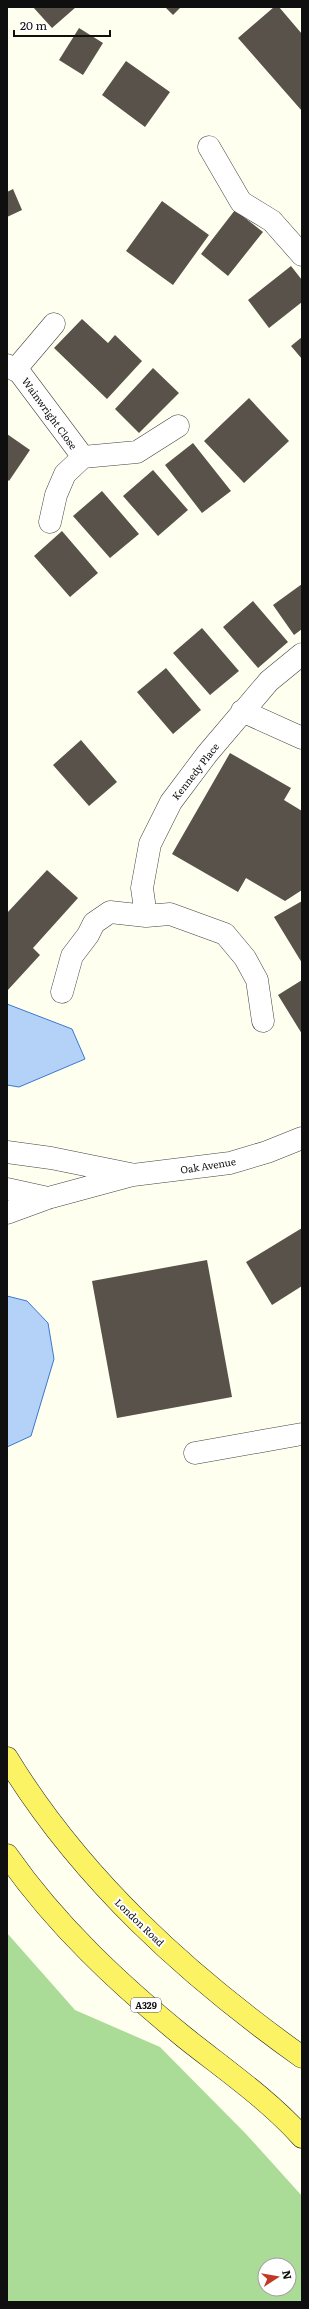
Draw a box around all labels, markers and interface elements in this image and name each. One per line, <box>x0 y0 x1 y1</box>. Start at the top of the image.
scale bar <box>14 12 110 38</box>
text: 20 m <box>20 16 47 34</box>
street label: Wainwright Close <box>19 374 81 452</box>
street label: Kennedy Place <box>168 739 222 803</box>
street label: Oak Avenue <box>179 1153 237 1177</box>
street label: London Road <box>112 1895 168 1949</box>
road number: A329 <box>131 1998 161 2012</box>
north arrow <box>257 2257 297 2297</box>
text: N <box>279 2269 297 2281</box>

